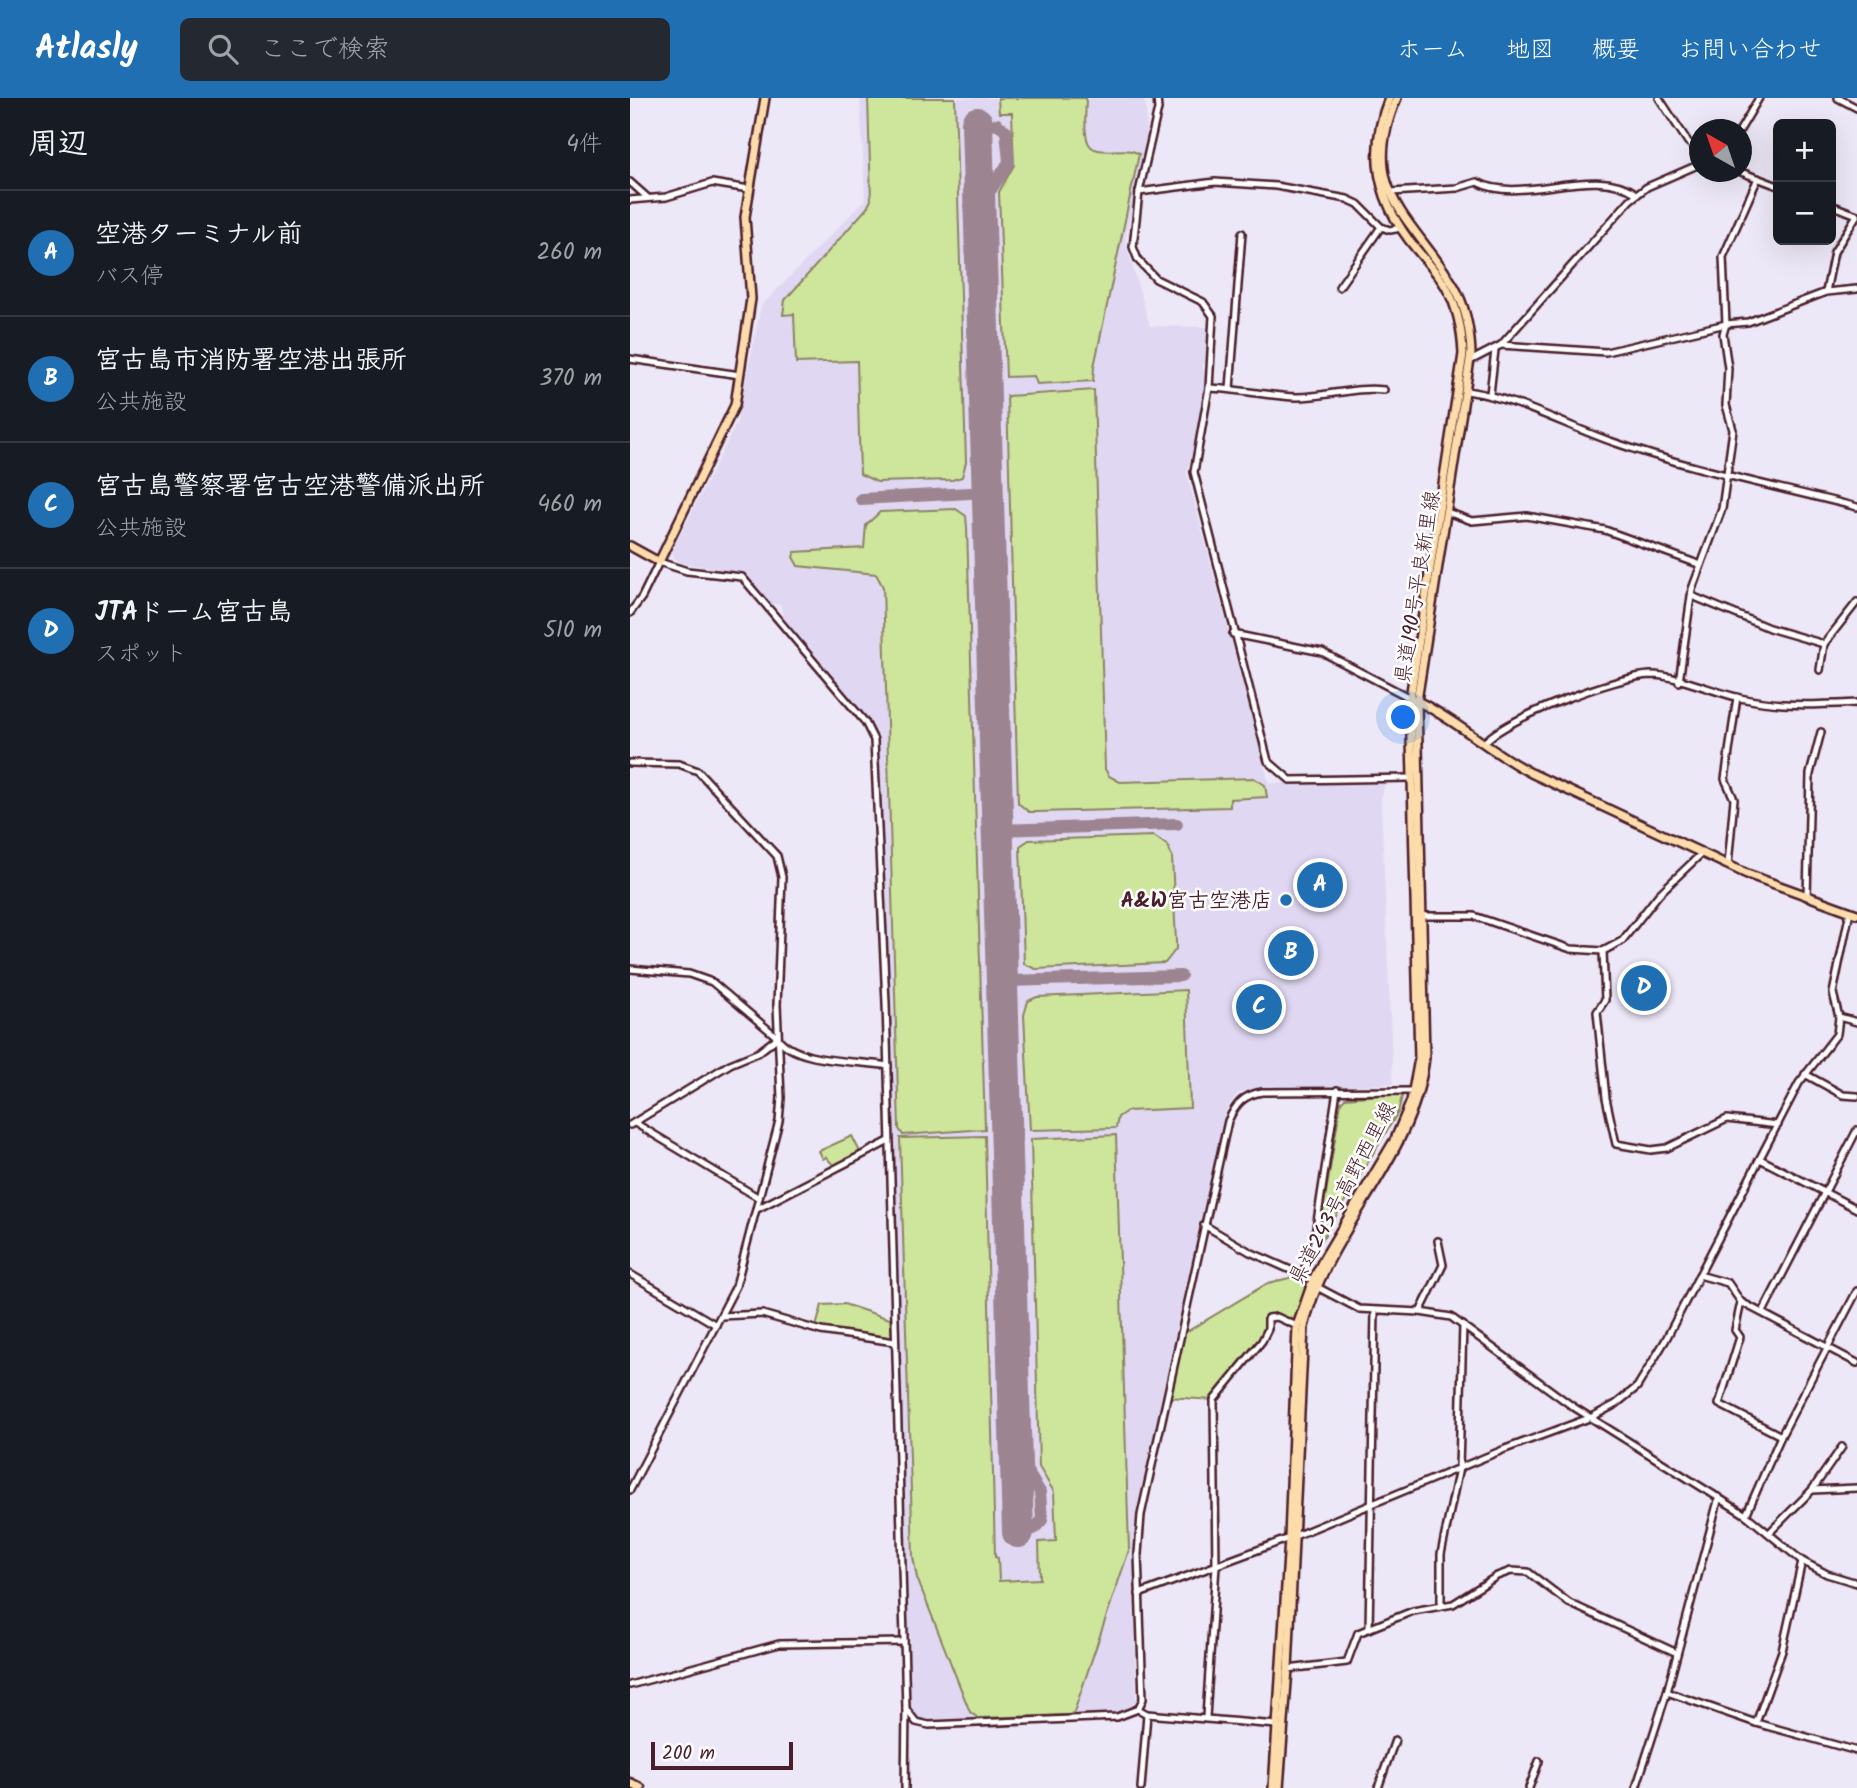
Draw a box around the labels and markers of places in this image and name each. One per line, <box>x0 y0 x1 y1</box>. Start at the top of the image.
pin: A <box>1297 859 1343 911</box>
place label: A&W宮古空港店 <box>1121 885 1272 918</box>
marker: A&W宮古空港店 <box>1278 892 1294 908</box>
pin: B <box>1268 927 1314 979</box>
pin: D <box>1621 962 1667 1014</box>
pin: C <box>1236 981 1282 1033</box>

